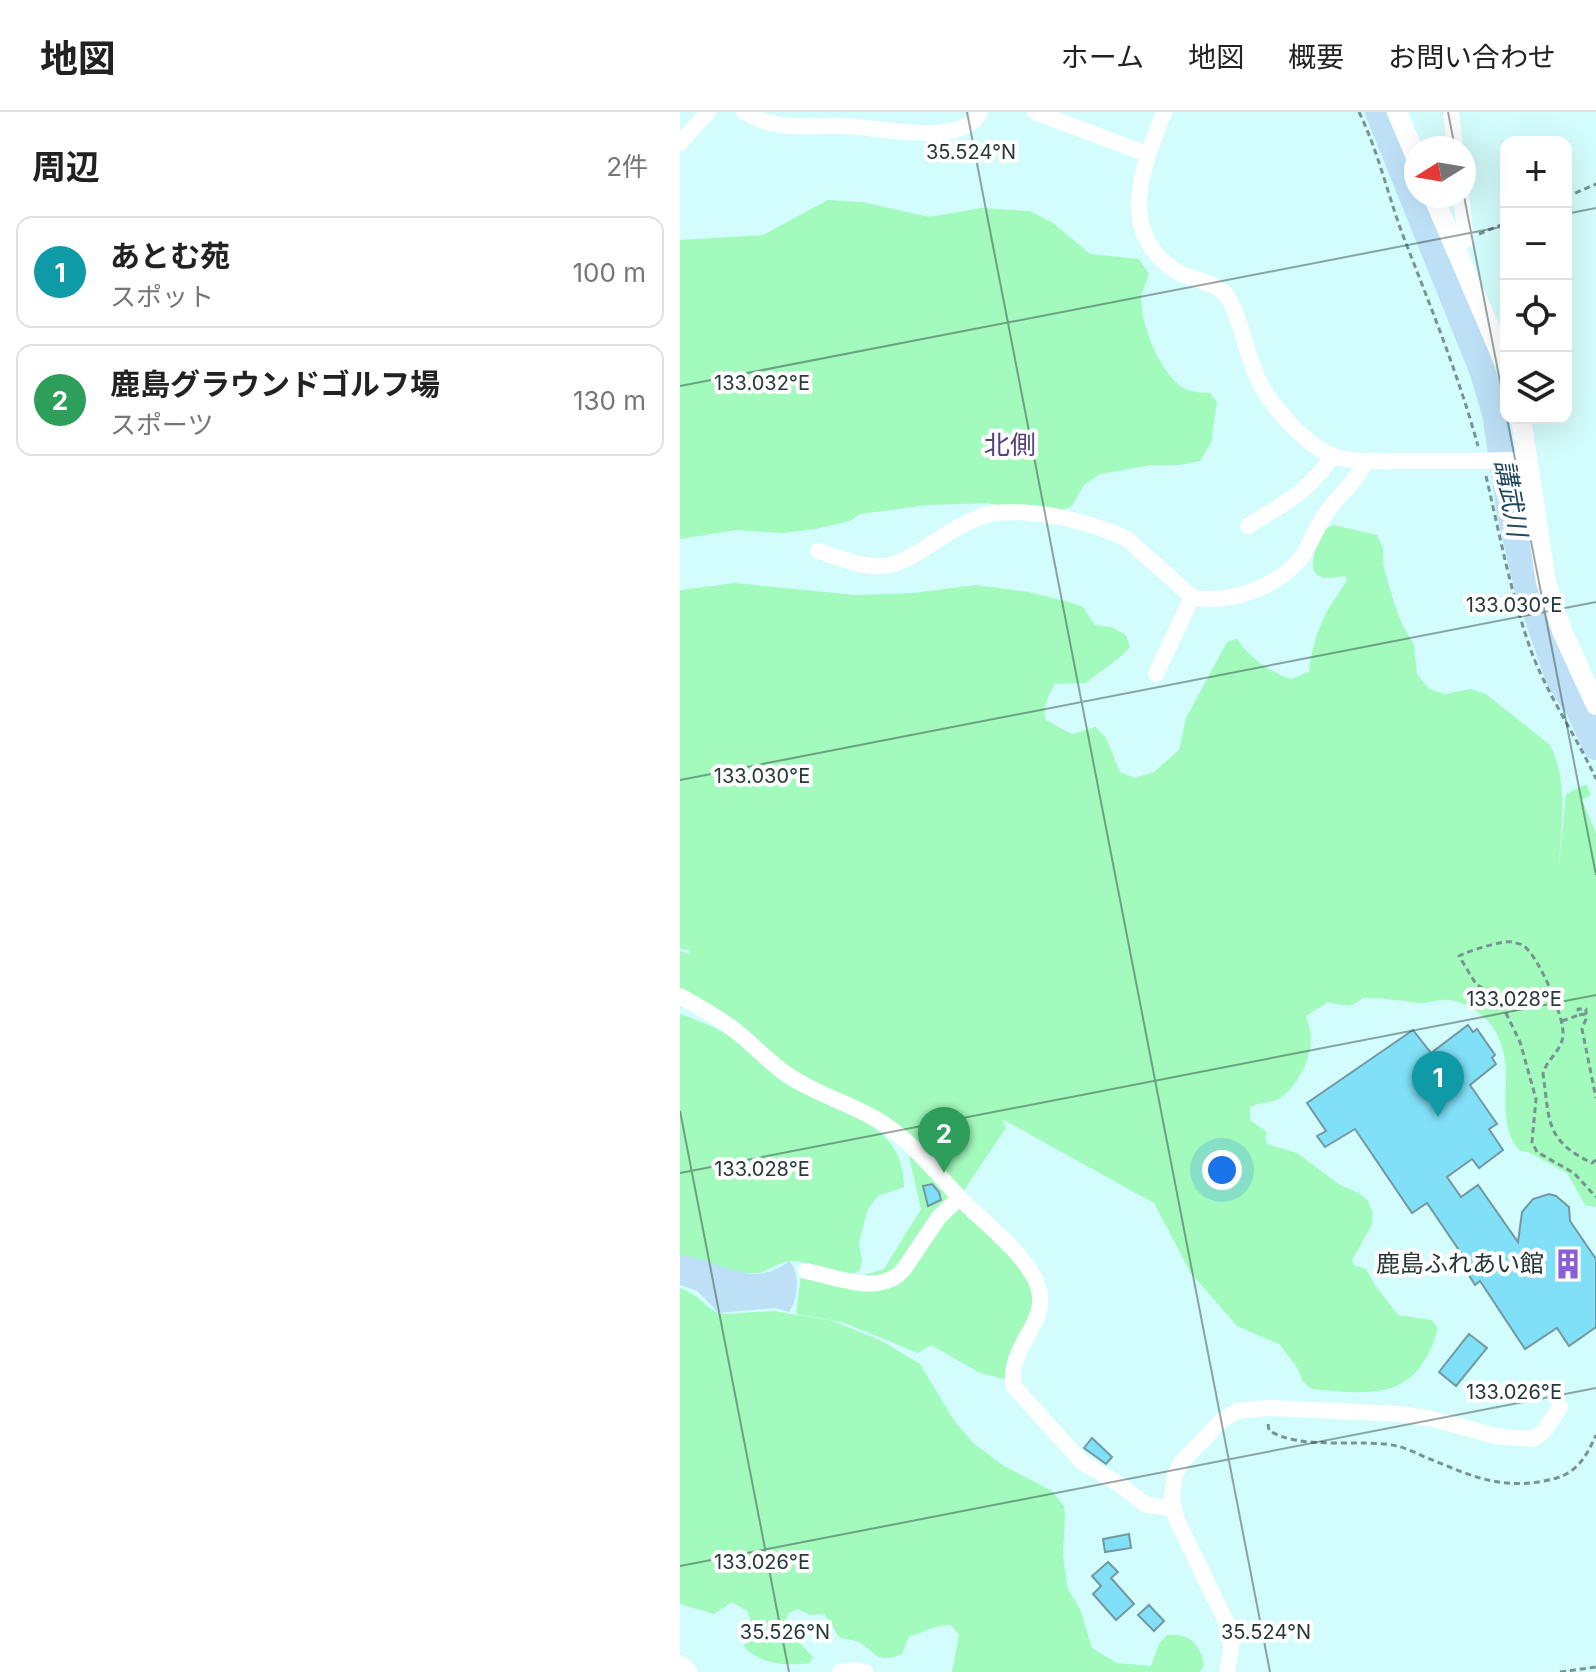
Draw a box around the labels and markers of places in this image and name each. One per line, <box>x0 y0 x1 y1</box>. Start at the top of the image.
pin: 1 <box>1412 1051 1464 1117</box>
pin: 2 <box>918 1107 970 1173</box>
building icon: 鹿島ふれあい館 <box>1551 1247 1585 1281</box>
place label: 鹿島ふれあい館 <box>1376 1249 1544 1278</box>

